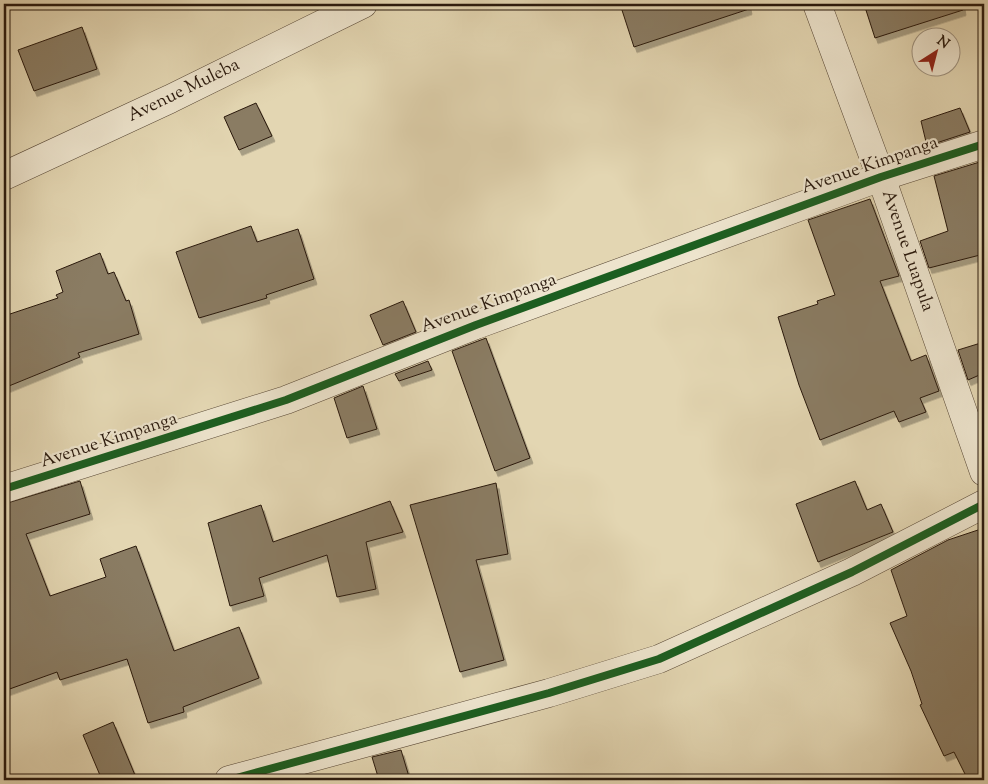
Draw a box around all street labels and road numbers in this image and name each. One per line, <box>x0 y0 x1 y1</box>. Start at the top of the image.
street label: Avenue Muleba <box>124 53 244 129</box>
street label: Avenue Kimpanga <box>798 130 942 202</box>
street label: Avenue Luapula <box>874 187 940 315</box>
street label: Avenue Kimpanga <box>418 267 560 341</box>
street label: Avenue Kimpanga <box>37 407 181 475</box>

